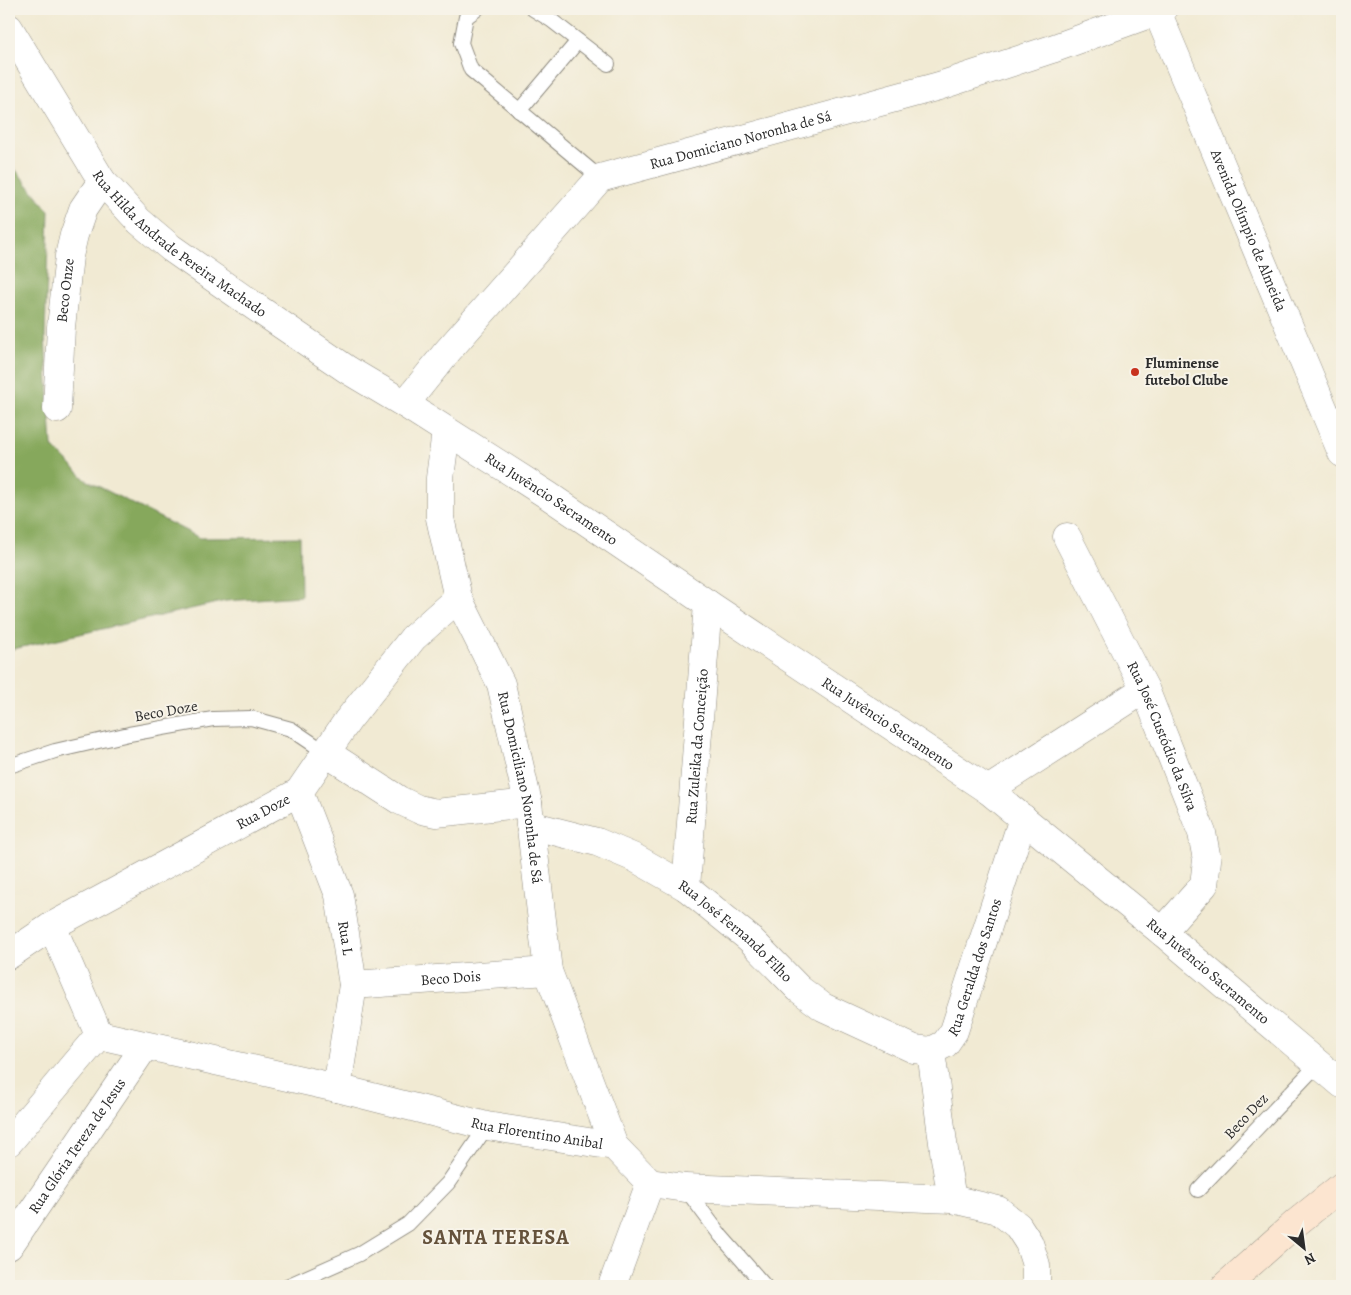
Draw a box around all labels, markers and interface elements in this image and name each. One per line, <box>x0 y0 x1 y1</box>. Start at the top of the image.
street label: Rua Domiciano Noronha de Sá <box>647 106 834 174</box>
street label: Avenida Olímpio de Almeida <box>1206 145 1292 314</box>
street label: Rua Hilda Andrade Pereira Machado <box>88 166 271 322</box>
street label: Beco Onze <box>52 257 79 323</box>
place label: Fluminense futebol Clube <box>1145 353 1228 390</box>
marker: Fluminense futebol Clube <box>1129 366 1141 378</box>
street label: Rua Juvêncio Sacramento <box>481 448 622 550</box>
street label: Rua José Custódio da Silva <box>1122 658 1202 814</box>
street label: Rua Zuleika da Conceição <box>681 668 713 825</box>
street label: Rua Juvêncio Sacramento <box>818 672 958 775</box>
street label: Rua Domiciliano Noronha de Sá <box>493 689 548 885</box>
street label: Beco Doze <box>133 696 199 726</box>
street label: Rua Doze <box>233 789 294 834</box>
street label: Rua José Fernando Filho <box>675 875 797 987</box>
street label: Rua Geralda dos Santos <box>943 896 1006 1041</box>
street label: Rua Juvêncio Sacramento <box>1142 913 1274 1029</box>
street label: Rua L <box>333 919 358 957</box>
street label: Beco Dois <box>420 966 482 990</box>
street label: Rua Glória Tereza de Jesus <box>24 1074 130 1218</box>
street label: Beco Dez <box>1219 1089 1273 1143</box>
street label: Rua Florentino Anibal <box>469 1112 605 1154</box>
north arrow <box>1278 1222 1328 1272</box>
district label: SANTA TERESA <box>422 1224 570 1251</box>
text: N <box>1301 1248 1319 1270</box>

